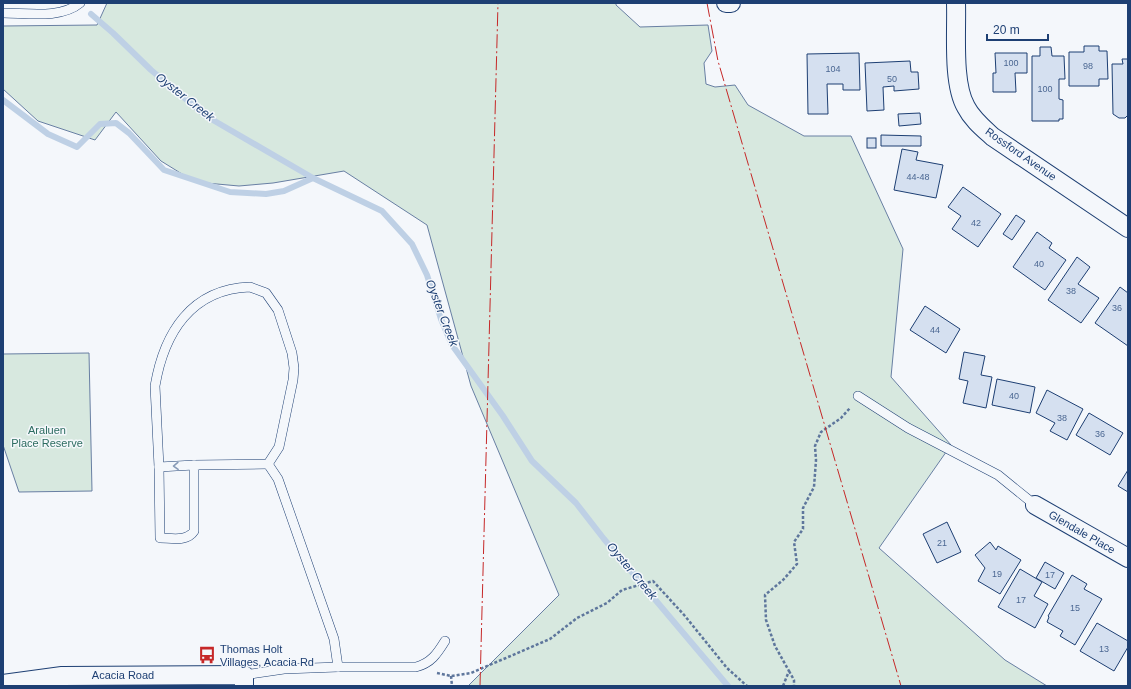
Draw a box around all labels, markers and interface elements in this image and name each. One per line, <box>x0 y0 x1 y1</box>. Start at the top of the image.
scale bar <box>987 16 1048 42</box>
text: 20 m <box>993 23 1020 37</box>
house number: 100 <box>1003 58 1019 68</box>
house number: 98 <box>1083 61 1093 71</box>
house number: 104 <box>825 64 841 74</box>
water label: Oyster Creek <box>153 70 218 125</box>
house number: 50 <box>887 74 897 84</box>
house number: 100 <box>1037 84 1053 94</box>
street label: Rossford Avenue <box>983 125 1059 183</box>
house number: 44-48 <box>906 172 930 182</box>
house number: 42 <box>971 218 981 228</box>
house number: 40 <box>1034 259 1044 269</box>
water label: Oyster Creek <box>423 277 462 349</box>
house number: 38 <box>1066 286 1076 296</box>
house number: 36 <box>1112 303 1122 313</box>
house number: 44 <box>930 325 940 335</box>
house number: 40 <box>1009 391 1019 401</box>
house number: 38 <box>1057 413 1067 423</box>
park label: Araluen Place Reserve <box>11 424 83 449</box>
house number: 36 <box>1095 429 1105 439</box>
one-way arrow <box>173 462 179 470</box>
street label: Glendale Place <box>1047 508 1117 556</box>
house number: 21 <box>937 538 947 548</box>
water label: Oyster Creek <box>604 539 661 603</box>
house number: 19 <box>992 569 1002 579</box>
house number: 17 <box>1045 570 1055 580</box>
house number: 17 <box>1016 595 1026 605</box>
house number: 15 <box>1070 603 1080 613</box>
place label: Thomas Holt Villages, Acacia Rd <box>220 643 314 668</box>
house number: 13 <box>1099 644 1109 654</box>
bus stop icon: Thomas Holt Villages, Acacia Rd <box>197 645 217 665</box>
street label: Acacia Road <box>92 669 154 681</box>

